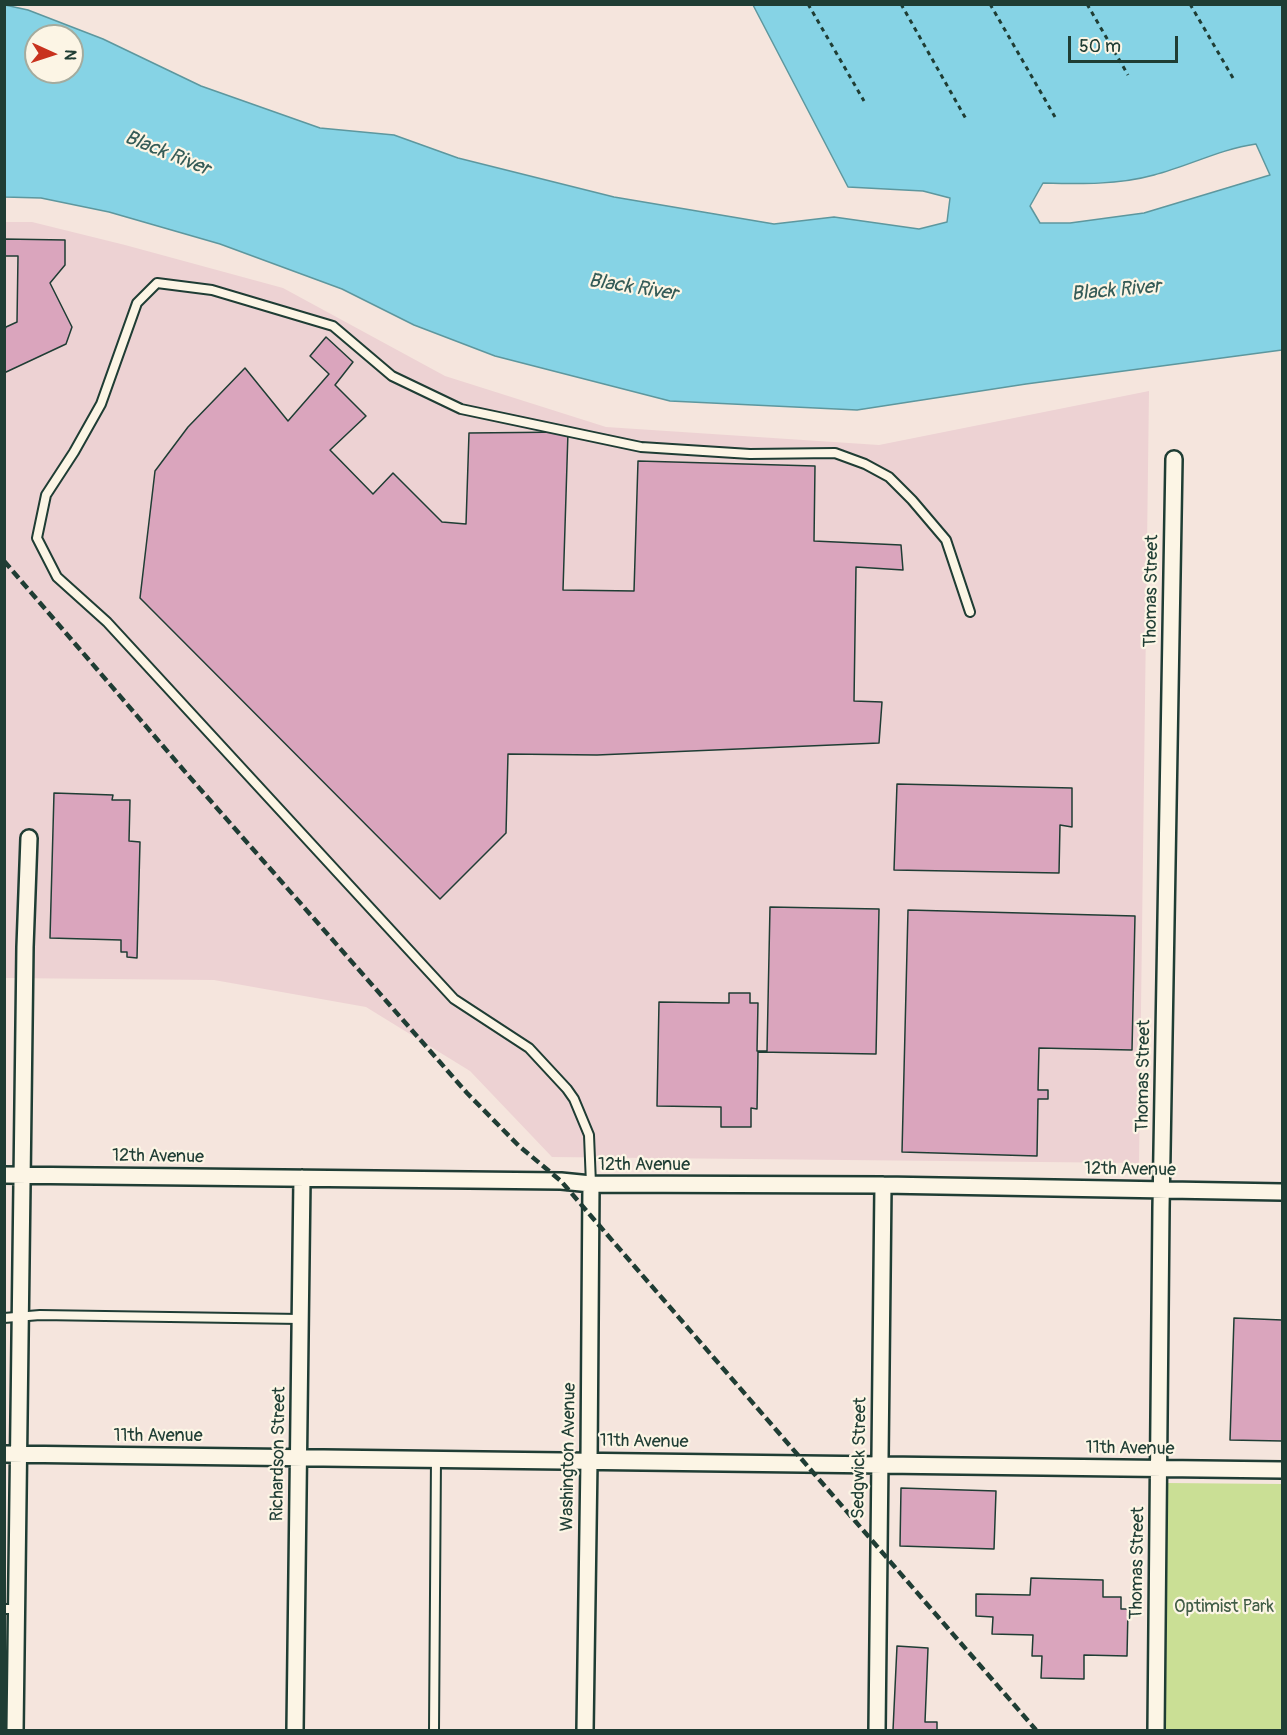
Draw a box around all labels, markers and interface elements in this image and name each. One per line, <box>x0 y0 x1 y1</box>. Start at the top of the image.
north arrow <box>24 24 84 84</box>
scale bar <box>1071 24 1180 62</box>
text: 50 m <box>1079 35 1121 58</box>
text: N <box>60 49 80 61</box>
water label: Black River <box>121 126 213 182</box>
water label: Black River <box>587 269 679 307</box>
water label: Black River <box>1070 275 1162 307</box>
street label: Thomas Street <box>1140 534 1164 648</box>
street label: Thomas Street <box>1132 1019 1156 1133</box>
street label: 12th Avenue <box>112 1145 204 1169</box>
street label: 12th Avenue <box>598 1154 690 1176</box>
street label: 12th Avenue <box>1084 1158 1176 1182</box>
street label: Washington Avenue <box>557 1382 581 1532</box>
street label: Richardson Street <box>267 1386 291 1522</box>
street label: Sedgwick Street <box>848 1397 872 1519</box>
street label: 11th Avenue <box>113 1425 203 1447</box>
street label: 11th Avenue <box>599 1430 689 1454</box>
street label: 11th Avenue <box>1085 1437 1175 1461</box>
street label: Thomas Street <box>1126 1506 1150 1620</box>
park label: Optimist Park <box>1174 1596 1274 1618</box>

